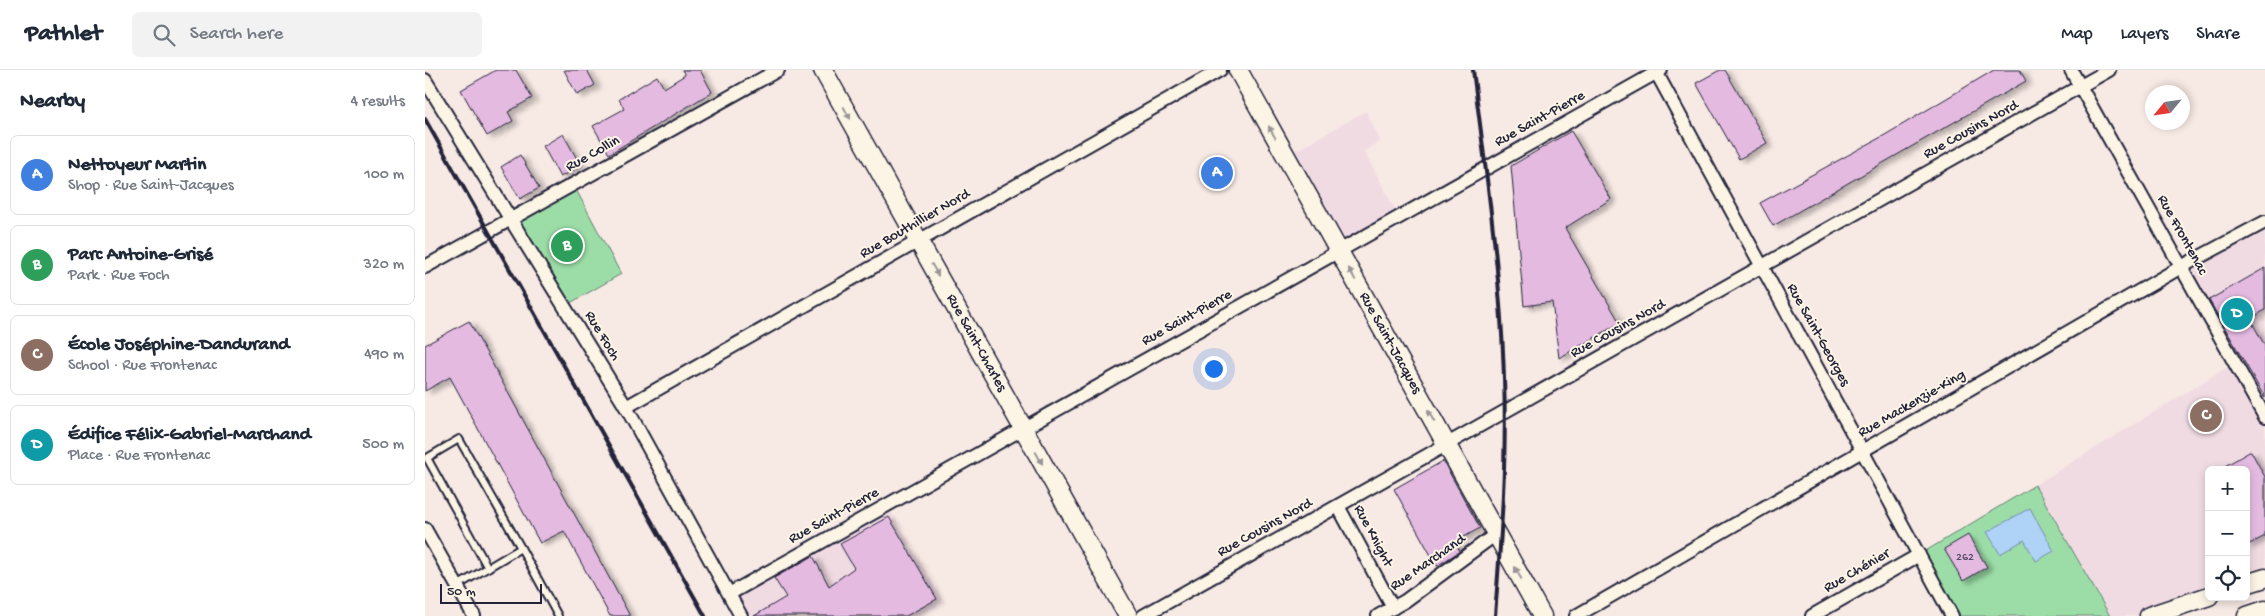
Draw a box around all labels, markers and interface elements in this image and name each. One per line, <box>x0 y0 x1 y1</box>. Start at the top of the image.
search box <box>132 12 482 57</box>
text: Pathlet <box>25 20 102 49</box>
icon: search <box>150 21 178 49</box>
text: Search here <box>190 23 283 46</box>
text: Map <box>2061 24 2093 45</box>
text: Layers <box>2121 24 2168 45</box>
text: Share <box>2196 24 2240 45</box>
north arrow <box>2145 85 2190 130</box>
street label: Rue Saint-Pierre <box>1492 87 1588 151</box>
text: Nearby <box>20 90 85 115</box>
text: 4 results <box>350 93 405 112</box>
street label: Rue Cousins Nord <box>1920 96 2023 164</box>
one-way arrow <box>843 105 851 120</box>
one-way arrow <box>1268 126 1277 139</box>
street label: Rue Collin <box>563 132 623 176</box>
text: Nettoyeur Martin <box>68 154 206 177</box>
pin: A <box>1201 154 1233 192</box>
text: A <box>32 166 42 185</box>
text: 100 m <box>364 166 404 185</box>
text: Shop · Rue Saint-Jacques <box>68 177 234 196</box>
street label: Rue Bouthillier Nord <box>857 185 974 263</box>
street label: Rue Frontenac <box>2153 192 2212 279</box>
pin: B <box>551 227 583 265</box>
text: Parc Antoine-Grisé <box>68 244 213 267</box>
text: B <box>33 256 41 275</box>
text: 320 m <box>364 256 404 275</box>
one-way arrow <box>930 263 939 276</box>
text: Park · Rue Foch <box>68 267 170 286</box>
one-way arrow <box>1347 268 1356 281</box>
street label: Rue Saint-Georges <box>1782 280 1854 390</box>
street label: Rue Saint-Pierre <box>1139 286 1235 350</box>
street label: Rue Saint-Jacques <box>1355 289 1426 397</box>
street label: Rue Saint-Charles <box>942 291 1011 395</box>
street label: Rue Cousins Nord <box>1567 295 1670 363</box>
pin: D <box>2221 295 2253 333</box>
street label: Rue Foch <box>580 308 624 364</box>
text: École Joséphine-Dandurand <box>68 334 289 357</box>
text: C <box>33 346 41 365</box>
text: 490 m <box>364 346 404 365</box>
your location <box>1201 356 1227 382</box>
text: School · Rue Frontenac <box>68 357 217 376</box>
street label: Rue Mackenzie-King <box>1855 366 1969 442</box>
pin: C <box>2190 397 2222 435</box>
one-way arrow <box>1426 409 1435 423</box>
text: Édifice Félix-Gabriel-Marchand <box>68 424 311 447</box>
text: D <box>32 436 42 455</box>
text: 500 m <box>362 436 404 455</box>
text: Place · Rue Frontenac <box>68 447 210 466</box>
one-way arrow <box>1035 451 1044 464</box>
map controls <box>2205 466 2250 601</box>
button: + <box>2205 466 2250 511</box>
street label: Rue Saint-Pierre <box>786 484 882 548</box>
street label: Rue Cousins Nord <box>1214 494 1317 562</box>
street label: Rue Knight <box>1349 502 1398 572</box>
button: − <box>2205 511 2250 556</box>
street label: Rue Marchand <box>1387 530 1470 596</box>
street label: Rue Chénier <box>1821 544 1895 597</box>
house number: 262 <box>1956 551 1974 565</box>
button: locate <box>2205 556 2250 601</box>
one-way arrow <box>1514 566 1522 581</box>
scale bar <box>440 581 543 604</box>
text: 50 m <box>447 584 476 601</box>

